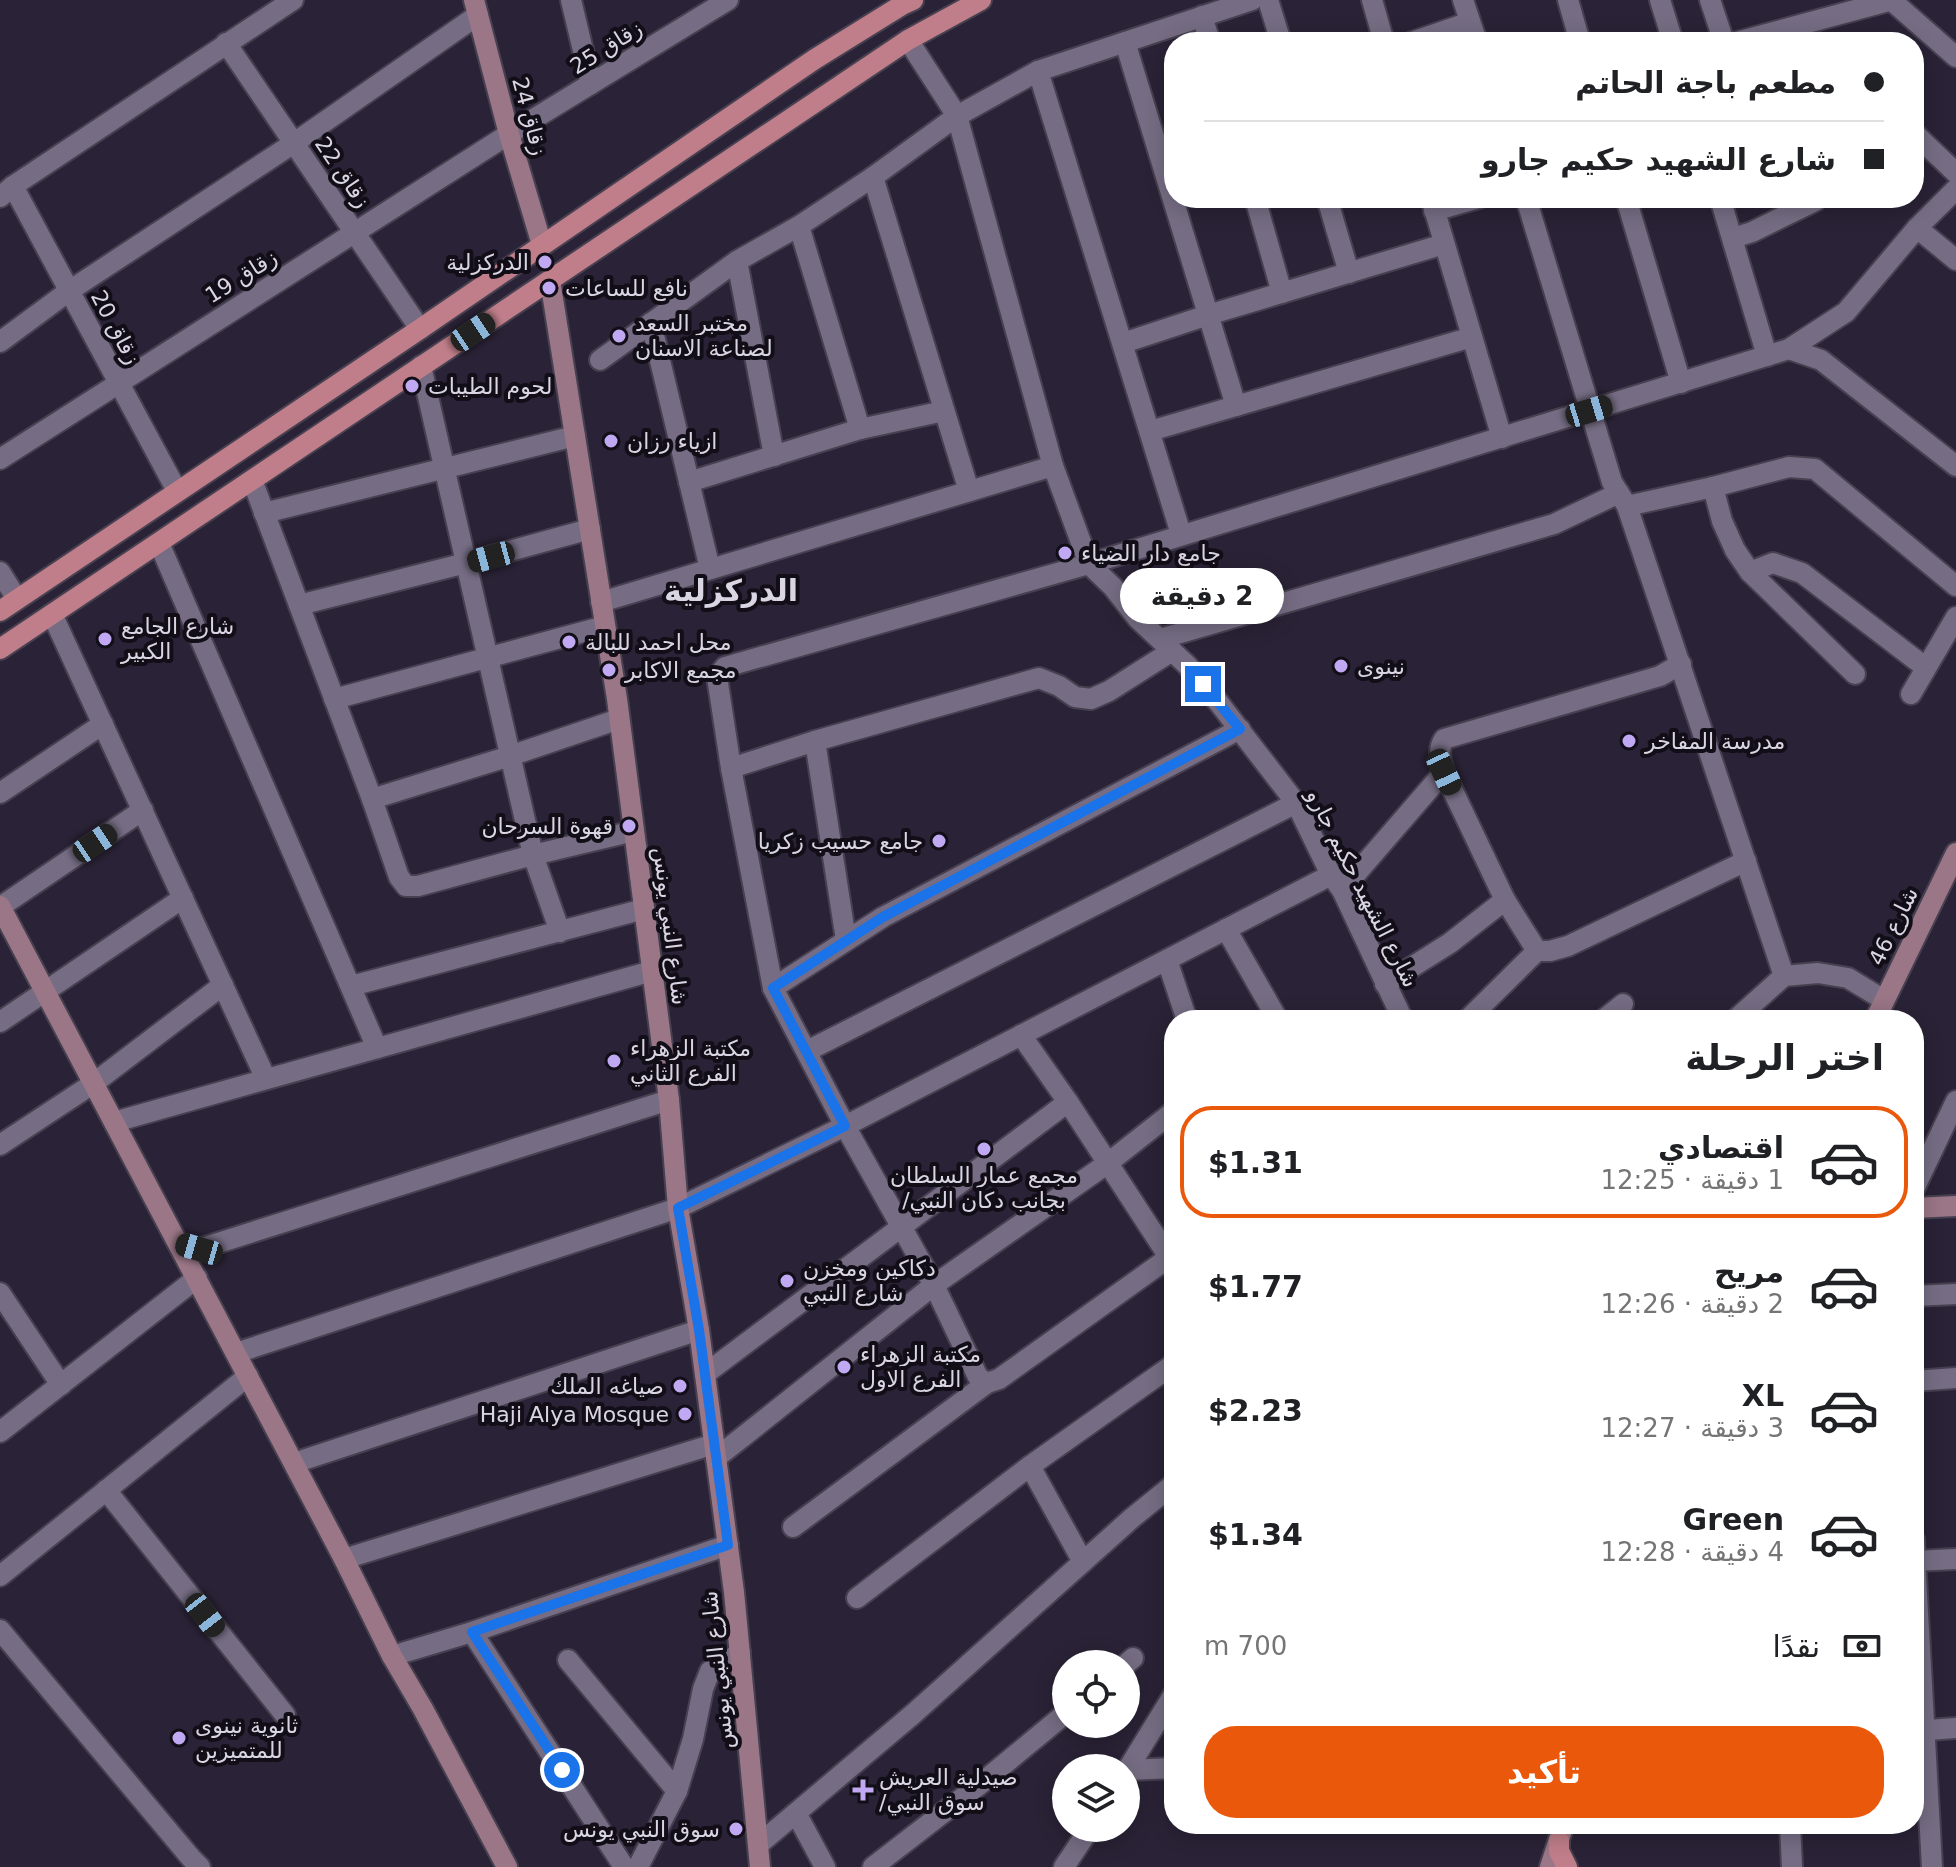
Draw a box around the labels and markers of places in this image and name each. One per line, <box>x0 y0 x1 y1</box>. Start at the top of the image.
place label: الدركزلية <box>446 250 529 275</box>
marker: الدركزلية <box>536 253 554 271</box>
place label: نافع للساعات <box>565 276 688 301</box>
marker: نافع للساعات <box>540 279 558 297</box>
place label: مختبر السعد لصناعة الاسنان <box>635 311 773 361</box>
marker: مختبر السعد لصناعة الاسنان <box>610 327 628 345</box>
place label: لحوم الطيبات <box>428 374 552 399</box>
marker: لحوم الطيبات <box>403 377 421 395</box>
place label: ازياء رزان <box>627 429 717 454</box>
marker: ازياء رزان <box>602 432 620 450</box>
place label: جامع دار الضياء <box>1081 541 1221 566</box>
marker: جامع دار الضياء <box>1056 544 1074 562</box>
place label: شارع الجامع الكبير <box>120 614 234 664</box>
marker: شارع الجامع الكبير <box>96 630 114 648</box>
place label: محل احمد للبالة <box>585 630 731 655</box>
marker: محل احمد للبالة <box>560 633 578 651</box>
place label: نينوى <box>1357 654 1405 679</box>
marker: نينوى <box>1332 657 1350 675</box>
place label: مجمع الاكابر <box>624 658 737 683</box>
marker: مجمع الاكابر <box>600 661 618 679</box>
place label: مدرسة المفاخر <box>1644 729 1785 754</box>
marker: مدرسة المفاخر <box>1620 732 1638 750</box>
place label: قهوة السرحان <box>481 814 613 839</box>
marker: قهوة السرحان <box>620 817 638 835</box>
place label: جامع حسيب زكريا <box>758 829 923 854</box>
marker: جامع حسيب زكريا <box>930 832 948 850</box>
place label: مكتبة الزهراء الفرع الثاني <box>630 1036 751 1087</box>
marker: مكتبة الزهراء الفرع الثاني <box>605 1052 623 1070</box>
marker: مجمع عمار السلطان /بجانب دكان النبي <box>975 1140 993 1158</box>
place label: مجمع عمار السلطان /بجانب دكان النبي <box>890 1163 1078 1214</box>
place label: دكاكين ومخزن شارع النبي <box>803 1256 936 1307</box>
marker: دكاكين ومخزن شارع النبي <box>778 1272 796 1290</box>
place label: مكتبة الزهراء الفرع الاول <box>860 1342 981 1392</box>
marker: مكتبة الزهراء الفرع الاول <box>835 1358 853 1376</box>
place label: صياغه الملك <box>550 1374 664 1399</box>
marker: صياغه الملك <box>671 1377 689 1395</box>
place label: Haji Alya Mosque <box>480 1402 669 1427</box>
marker: Haji Alya Mosque <box>676 1405 694 1423</box>
place label: ثانوية نينوى للمتميزين <box>195 1713 298 1763</box>
marker: ثانوية نينوى للمتميزين <box>170 1729 188 1747</box>
place label: صيدلية العريش /سوق النبي <box>879 1765 1018 1816</box>
marker: صيدلية العريش /سوق النبي <box>854 1781 872 1799</box>
place label: سوق النبي يونس <box>563 1817 720 1843</box>
marker: سوق النبي يونس <box>727 1820 745 1838</box>

